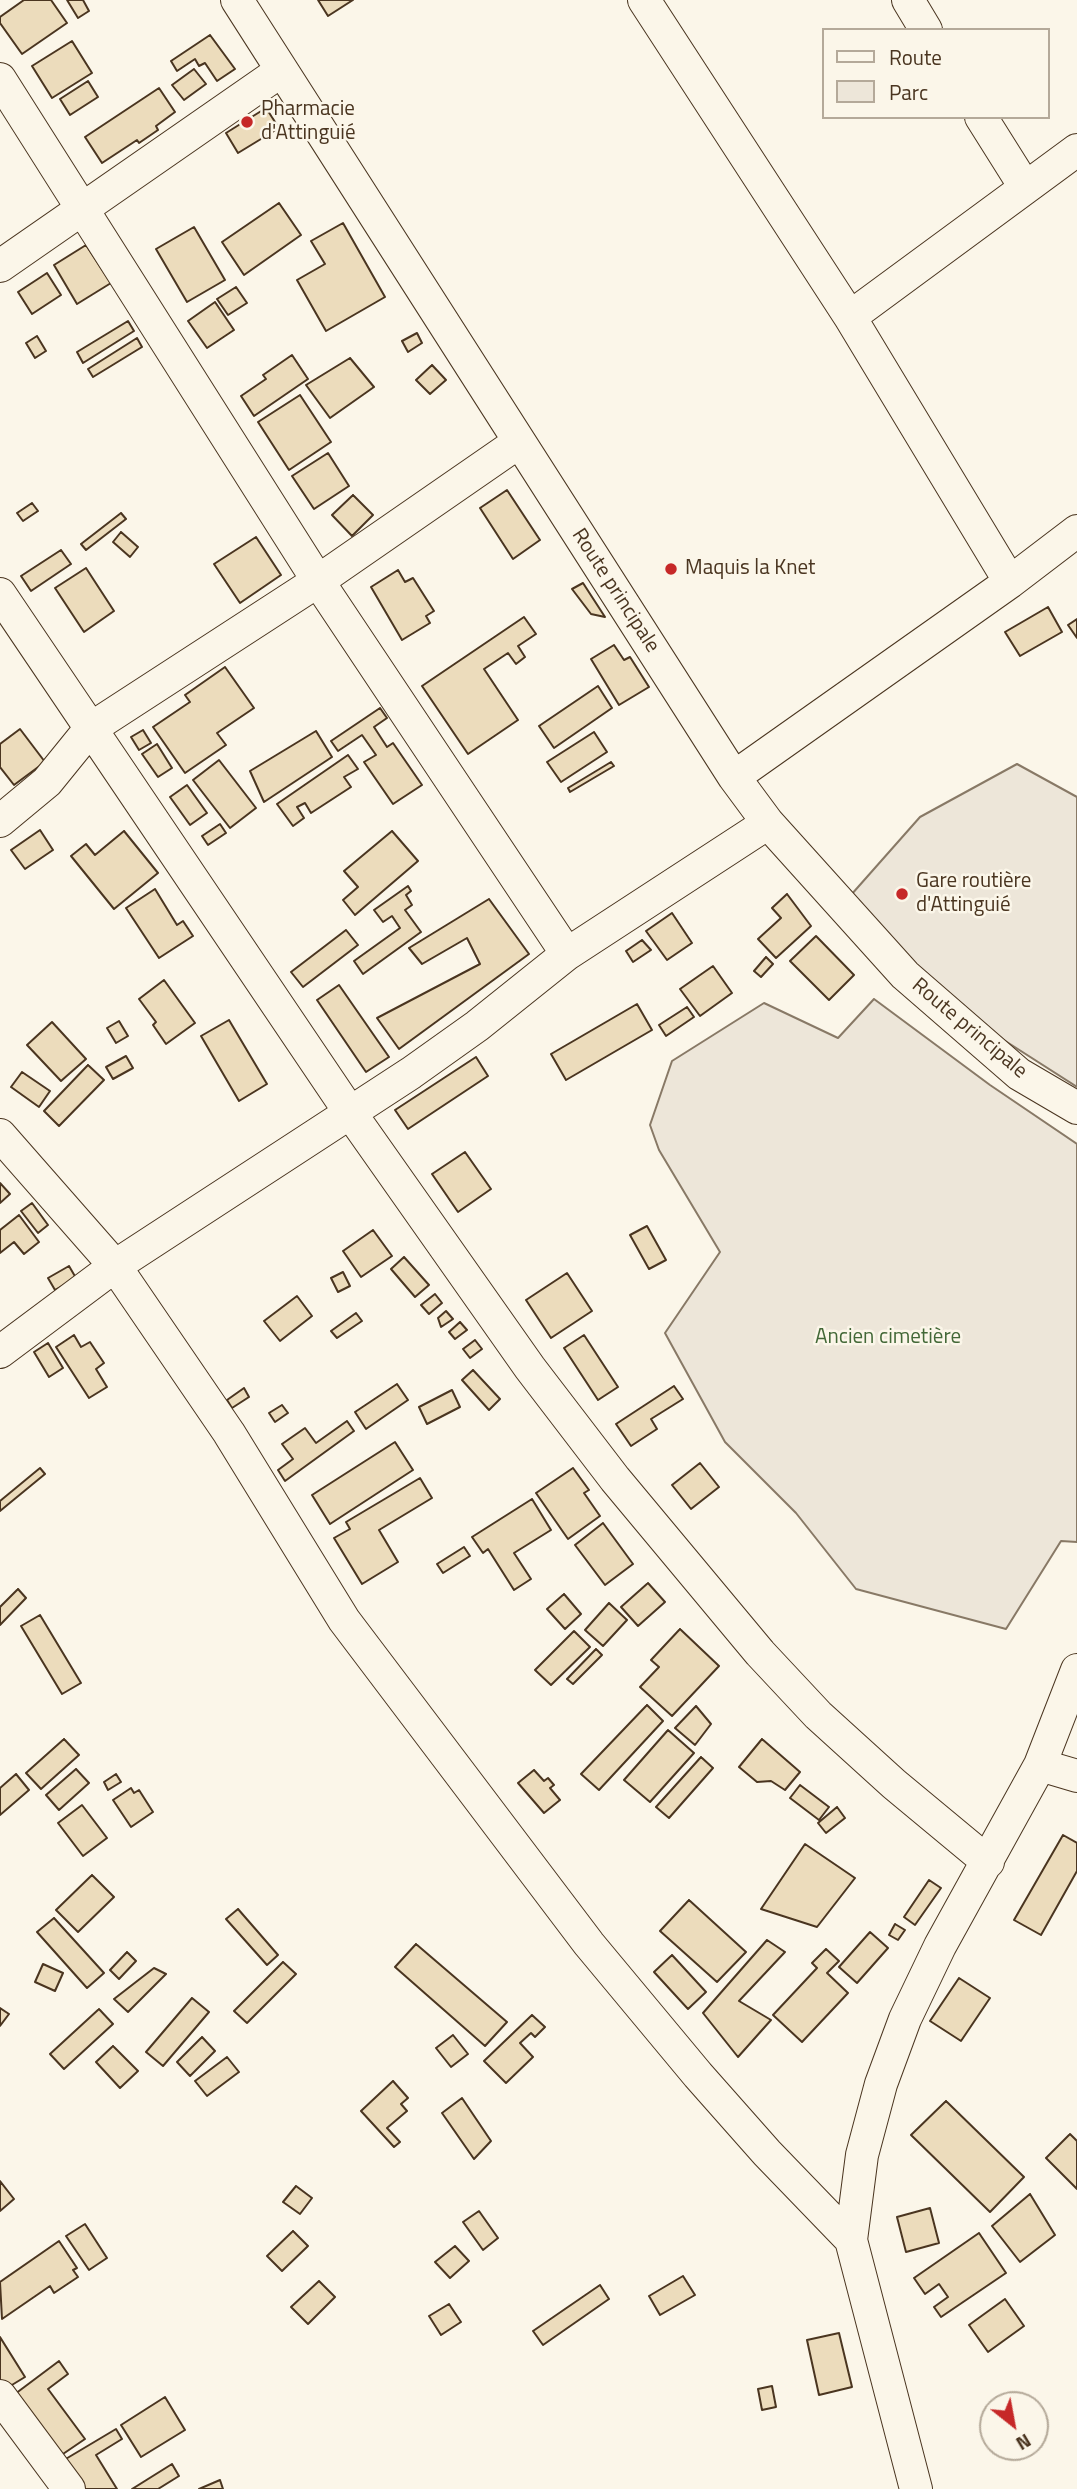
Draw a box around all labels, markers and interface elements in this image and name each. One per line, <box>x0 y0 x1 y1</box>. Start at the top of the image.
legend <box>822 28 1049 119</box>
text: Route <box>889 41 942 73</box>
text: Parc <box>889 76 928 108</box>
place label: Pharmacie d'Attinguié <box>261 97 356 147</box>
marker: Pharmacie d'Attinguié <box>239 114 255 130</box>
street label: Route principale <box>566 524 664 658</box>
place label: Maquis la Knet <box>685 556 815 582</box>
marker: Maquis la Knet <box>663 561 679 577</box>
place label: Gare routière d'Attinguié <box>916 869 1031 919</box>
marker: Gare routière d'Attinguié <box>894 886 910 902</box>
street label: Route principale <box>906 974 1032 1084</box>
park label: Ancien cimetière <box>815 1325 961 1351</box>
north arrow <box>979 2391 1049 2461</box>
text: N <box>1011 2427 1037 2459</box>

